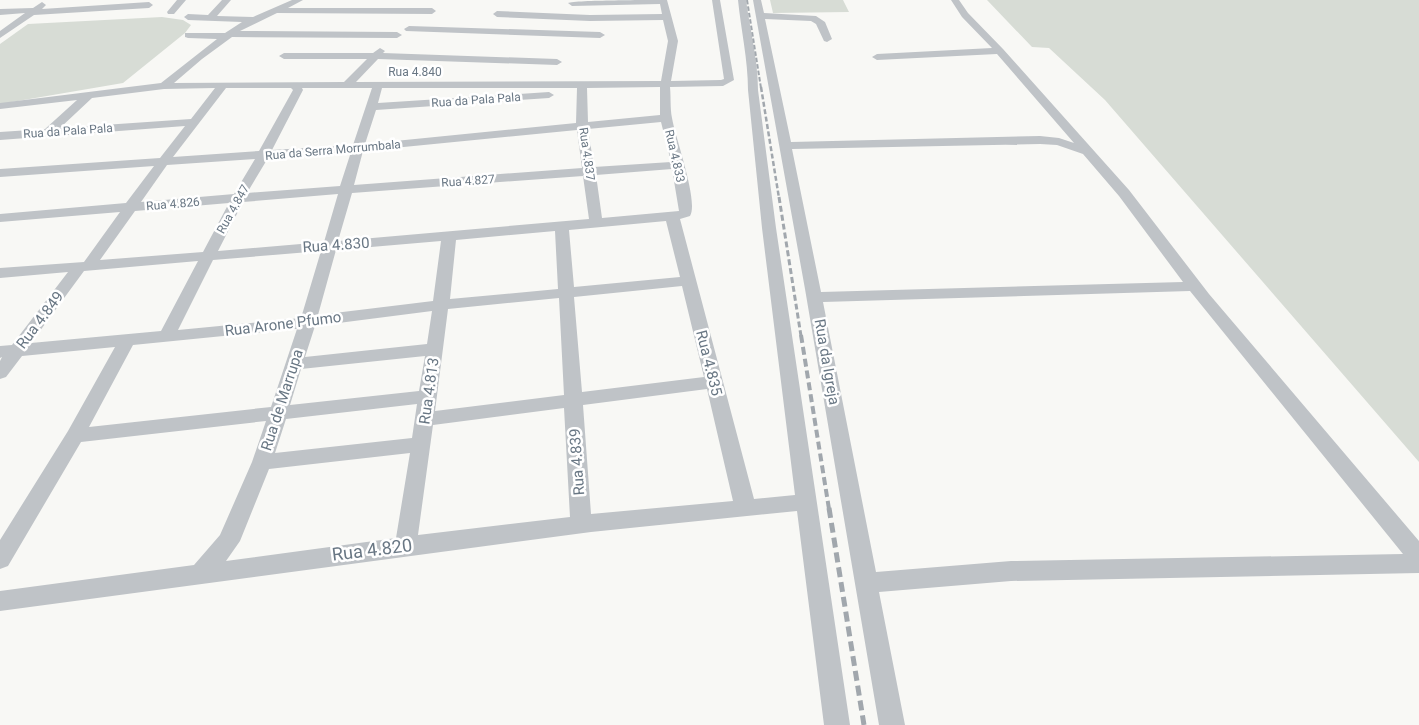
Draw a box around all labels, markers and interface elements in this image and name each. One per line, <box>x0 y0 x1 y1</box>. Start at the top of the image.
street label: Rua 4.840 <box>388 65 442 79</box>
street label: Rua da Pala Pala <box>431 90 521 110</box>
street label: Rua da Pala Pala <box>23 121 113 141</box>
street label: Rua 4.837 <box>576 126 598 182</box>
street label: Rua 4.833 <box>662 128 688 184</box>
street label: Rua da Serra Morrumbala <box>265 137 401 163</box>
street label: Rua 4.827 <box>441 172 496 190</box>
street label: Rua 4.847 <box>214 182 252 236</box>
street label: Rua 4.826 <box>146 195 201 213</box>
street label: Rua 4.830 <box>302 234 370 256</box>
street label: Rua 4.849 <box>13 288 67 352</box>
street label: Rua Arone Pfumo <box>224 308 342 340</box>
street label: Rua da Igreja <box>811 318 843 406</box>
street label: Rua 4.835 <box>692 328 726 398</box>
street label: Rua de Marrupa <box>257 347 307 453</box>
street label: Rua 4.813 <box>415 357 443 425</box>
street label: Rua 4.839 <box>566 428 588 496</box>
street label: Rua 4.820 <box>331 534 413 565</box>

